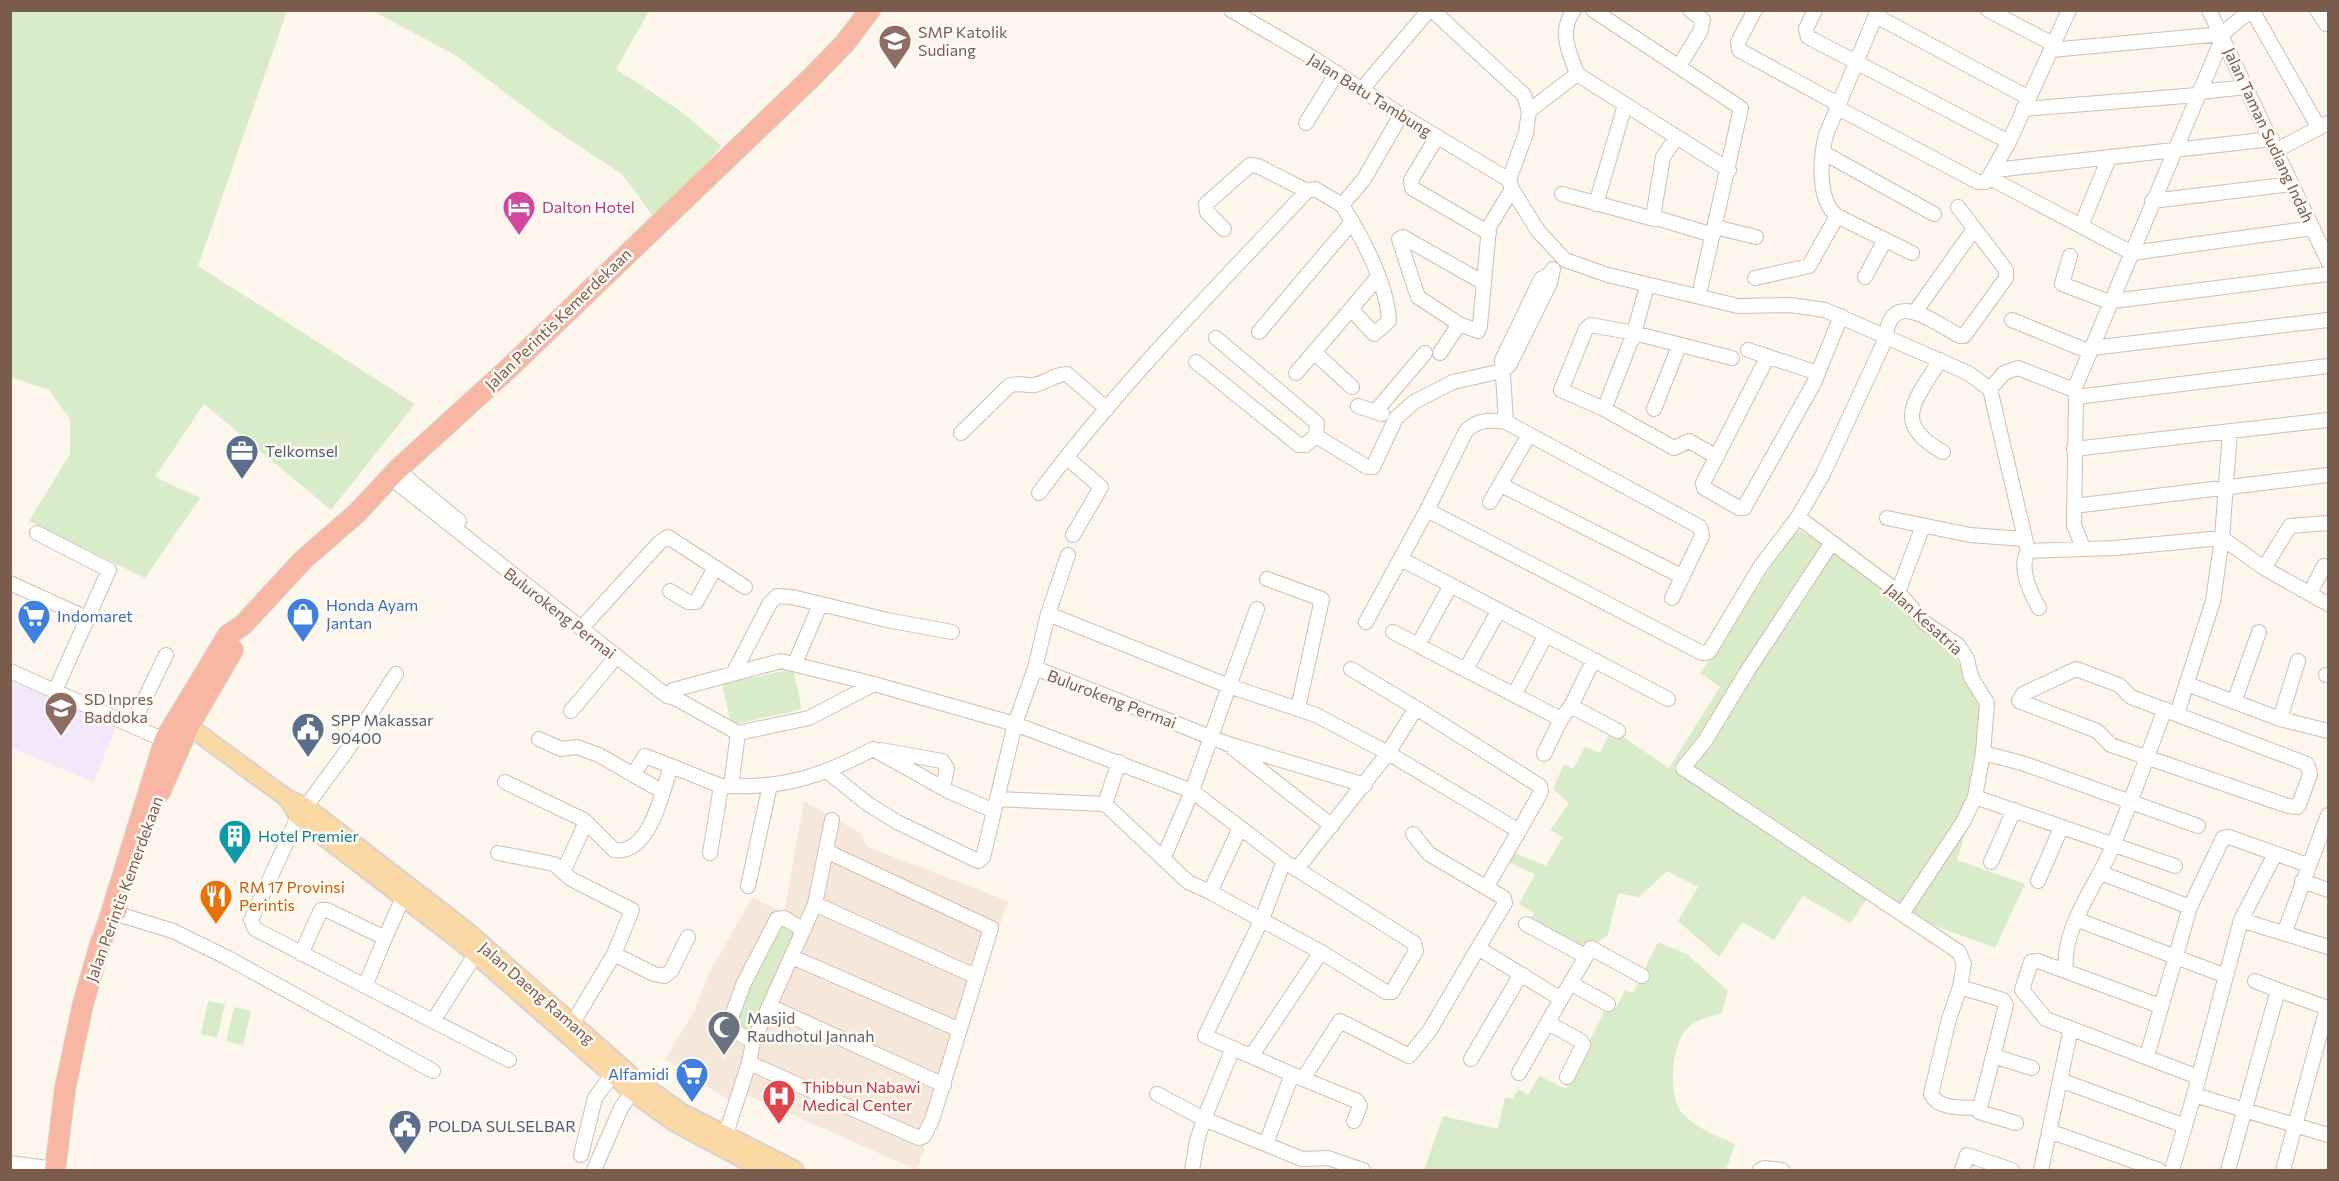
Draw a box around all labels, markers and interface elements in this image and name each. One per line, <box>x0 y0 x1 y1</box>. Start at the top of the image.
place label: SMP Katolik Sudiang <box>918 22 1008 59</box>
school or university icon: SMP Katolik Sudiang <box>877 23 913 70</box>
street label: Jalan Taman Sudiang Indah <box>2221 44 2318 225</box>
street label: Jalan Batu Tambung <box>1305 49 1436 141</box>
hotel icon: Dalton Hotel <box>501 189 537 236</box>
place label: Dalton Hotel <box>542 197 635 216</box>
street label: Jalan Perintis Kemerdekaan <box>481 244 635 394</box>
office icon: Telkomsel <box>224 433 260 480</box>
place label: Telkomsel <box>265 441 338 460</box>
street label: Bulurokeng Permai <box>501 563 620 662</box>
street label: Jalan Kesatria <box>1882 579 1967 658</box>
place label: Honda Ayam Jantan <box>326 595 418 632</box>
shop icon: Honda Ayam Jantan <box>285 596 321 643</box>
supermarket icon: Indomaret <box>16 598 52 645</box>
place label: Indomaret <box>57 606 133 625</box>
street label: Bulurokeng Permai <box>1045 665 1179 732</box>
place label: SD Inpres Baddoka <box>84 689 153 726</box>
school or university icon: SD Inpres Baddoka <box>43 690 79 737</box>
place label: SPP Makassar 90400 <box>331 710 434 747</box>
public building icon: SPP Makassar 90400 <box>290 711 326 758</box>
street label: Jalan Perintis Kemerdekaan <box>81 794 166 984</box>
building icon: Hotel Premier <box>217 818 253 865</box>
place label: Hotel Premier <box>258 826 360 845</box>
place label: RM 17 Provinsi Perintis <box>239 877 345 914</box>
restaurant icon: RM 17 Provinsi Perintis <box>198 878 234 925</box>
street label: Jalan Daeng Ramang <box>476 937 599 1048</box>
place label: Masjid Raudhotul Jannah <box>747 1008 874 1045</box>
mosque icon: Masjid Raudhotul Jannah <box>706 1009 742 1056</box>
supermarket icon: Alfamidi <box>674 1056 710 1103</box>
place label: Alfamidi <box>608 1064 669 1083</box>
place label: Thibbun Nabawi Medical Center <box>802 1077 921 1114</box>
hospital icon: Thibbun Nabawi Medical Center <box>761 1078 797 1125</box>
public building icon: POLDA SULSELBAR <box>387 1108 423 1155</box>
place label: POLDA SULSELBAR <box>428 1116 576 1135</box>

